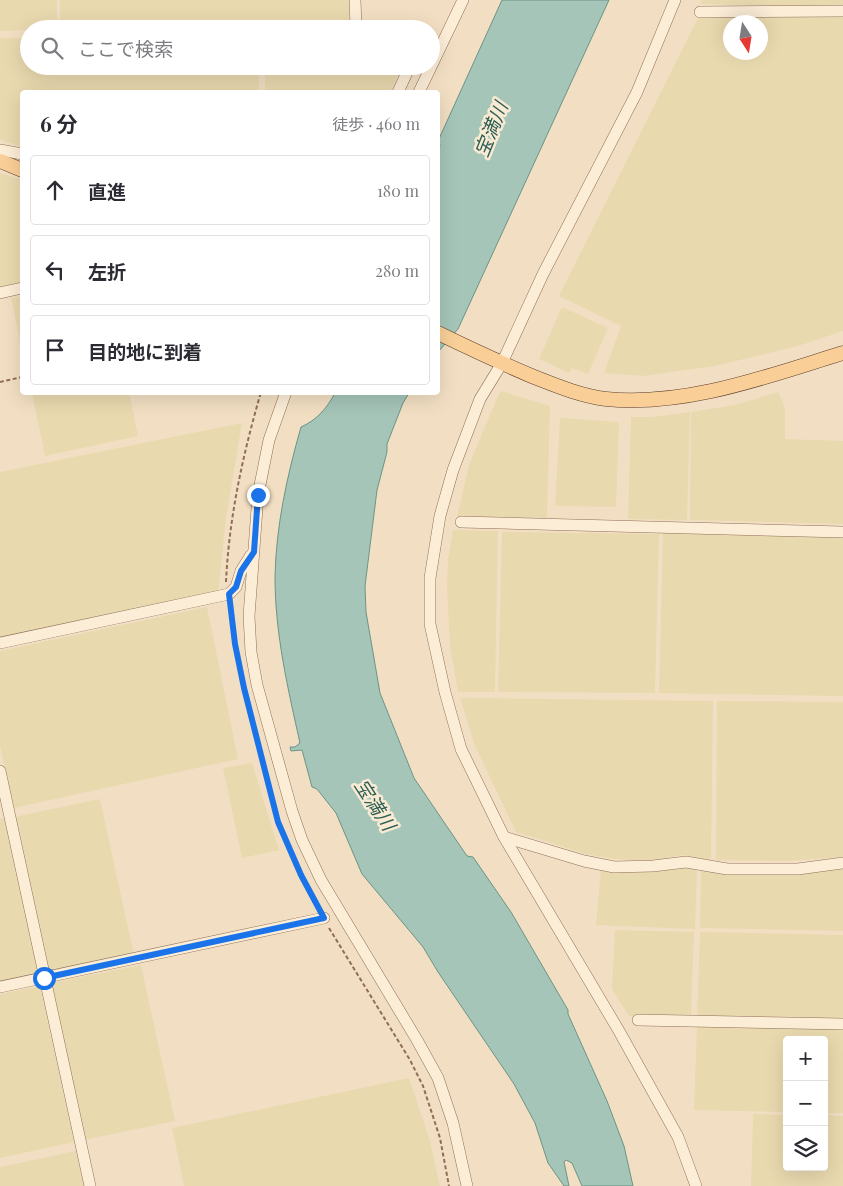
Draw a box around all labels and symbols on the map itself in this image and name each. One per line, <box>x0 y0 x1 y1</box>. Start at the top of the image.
north arrow <box>723 15 768 60</box>
water label: 宝満川 <box>467 96 513 160</box>
route end <box>247 484 270 507</box>
water label: 宝満川 <box>350 773 404 837</box>
route start <box>33 967 56 990</box>

